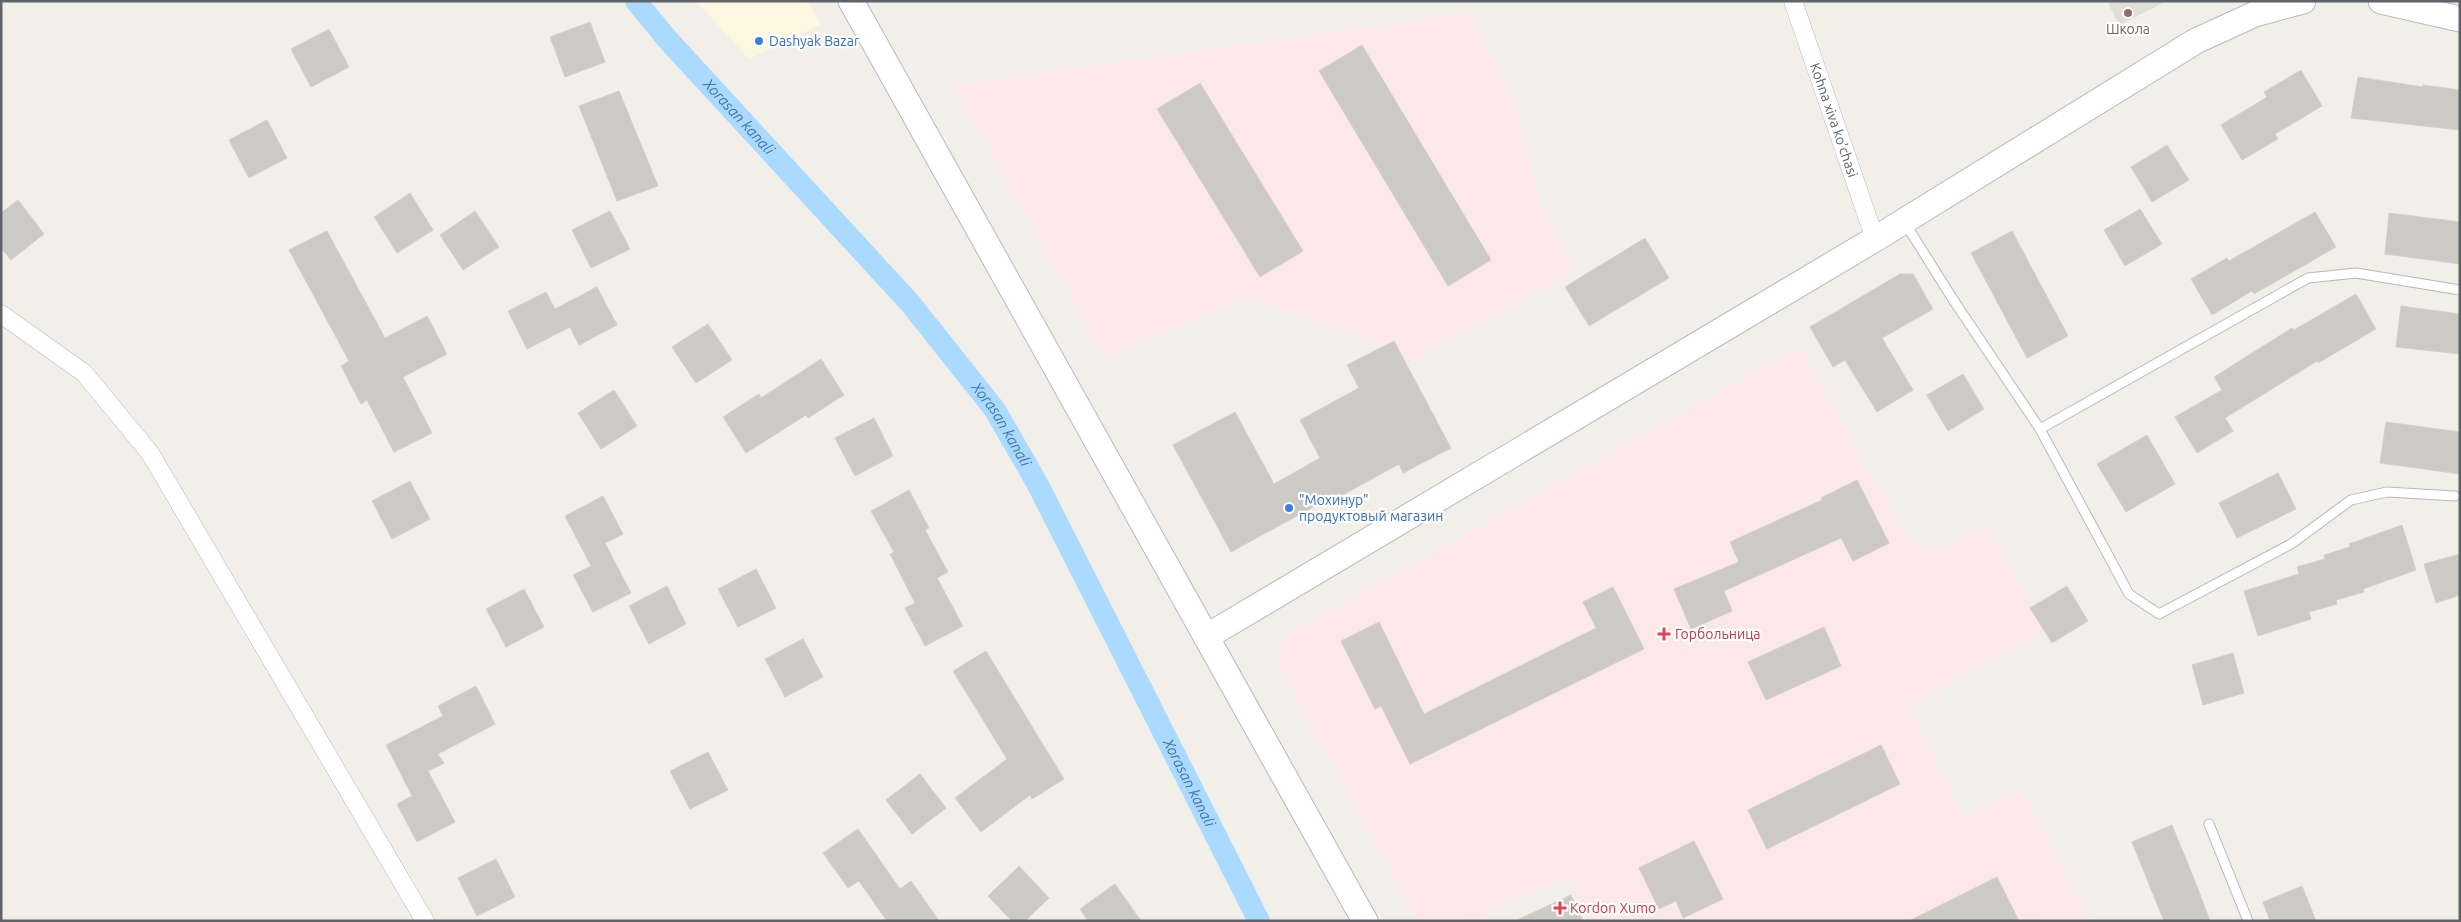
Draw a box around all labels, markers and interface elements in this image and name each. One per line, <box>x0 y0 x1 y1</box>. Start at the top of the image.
marker: Школа <box>2122 7 2134 19</box>
place label: Школа <box>2106 21 2150 37</box>
place label: Dashyak Bazar <box>769 33 860 49</box>
marker: Dashyak Bazar <box>753 35 765 47</box>
street label: Kohna xiva ko'chasi <box>1807 61 1861 179</box>
water label: Xorasan kanali <box>700 75 779 159</box>
water label: Xorasan kanali <box>968 378 1035 470</box>
place label: "Мохинур" продуктовый магазин <box>1299 492 1443 524</box>
marker: "Мохинур" продуктовый магазин <box>1283 502 1295 514</box>
place label: Горбольница <box>1675 626 1761 642</box>
marker: Горбольница <box>1657 627 1671 641</box>
water label: Xorasan kanali <box>1160 735 1219 831</box>
place label: Kordon Xumo <box>1570 900 1656 916</box>
marker: Kordon Xumo <box>1554 902 1566 914</box>

